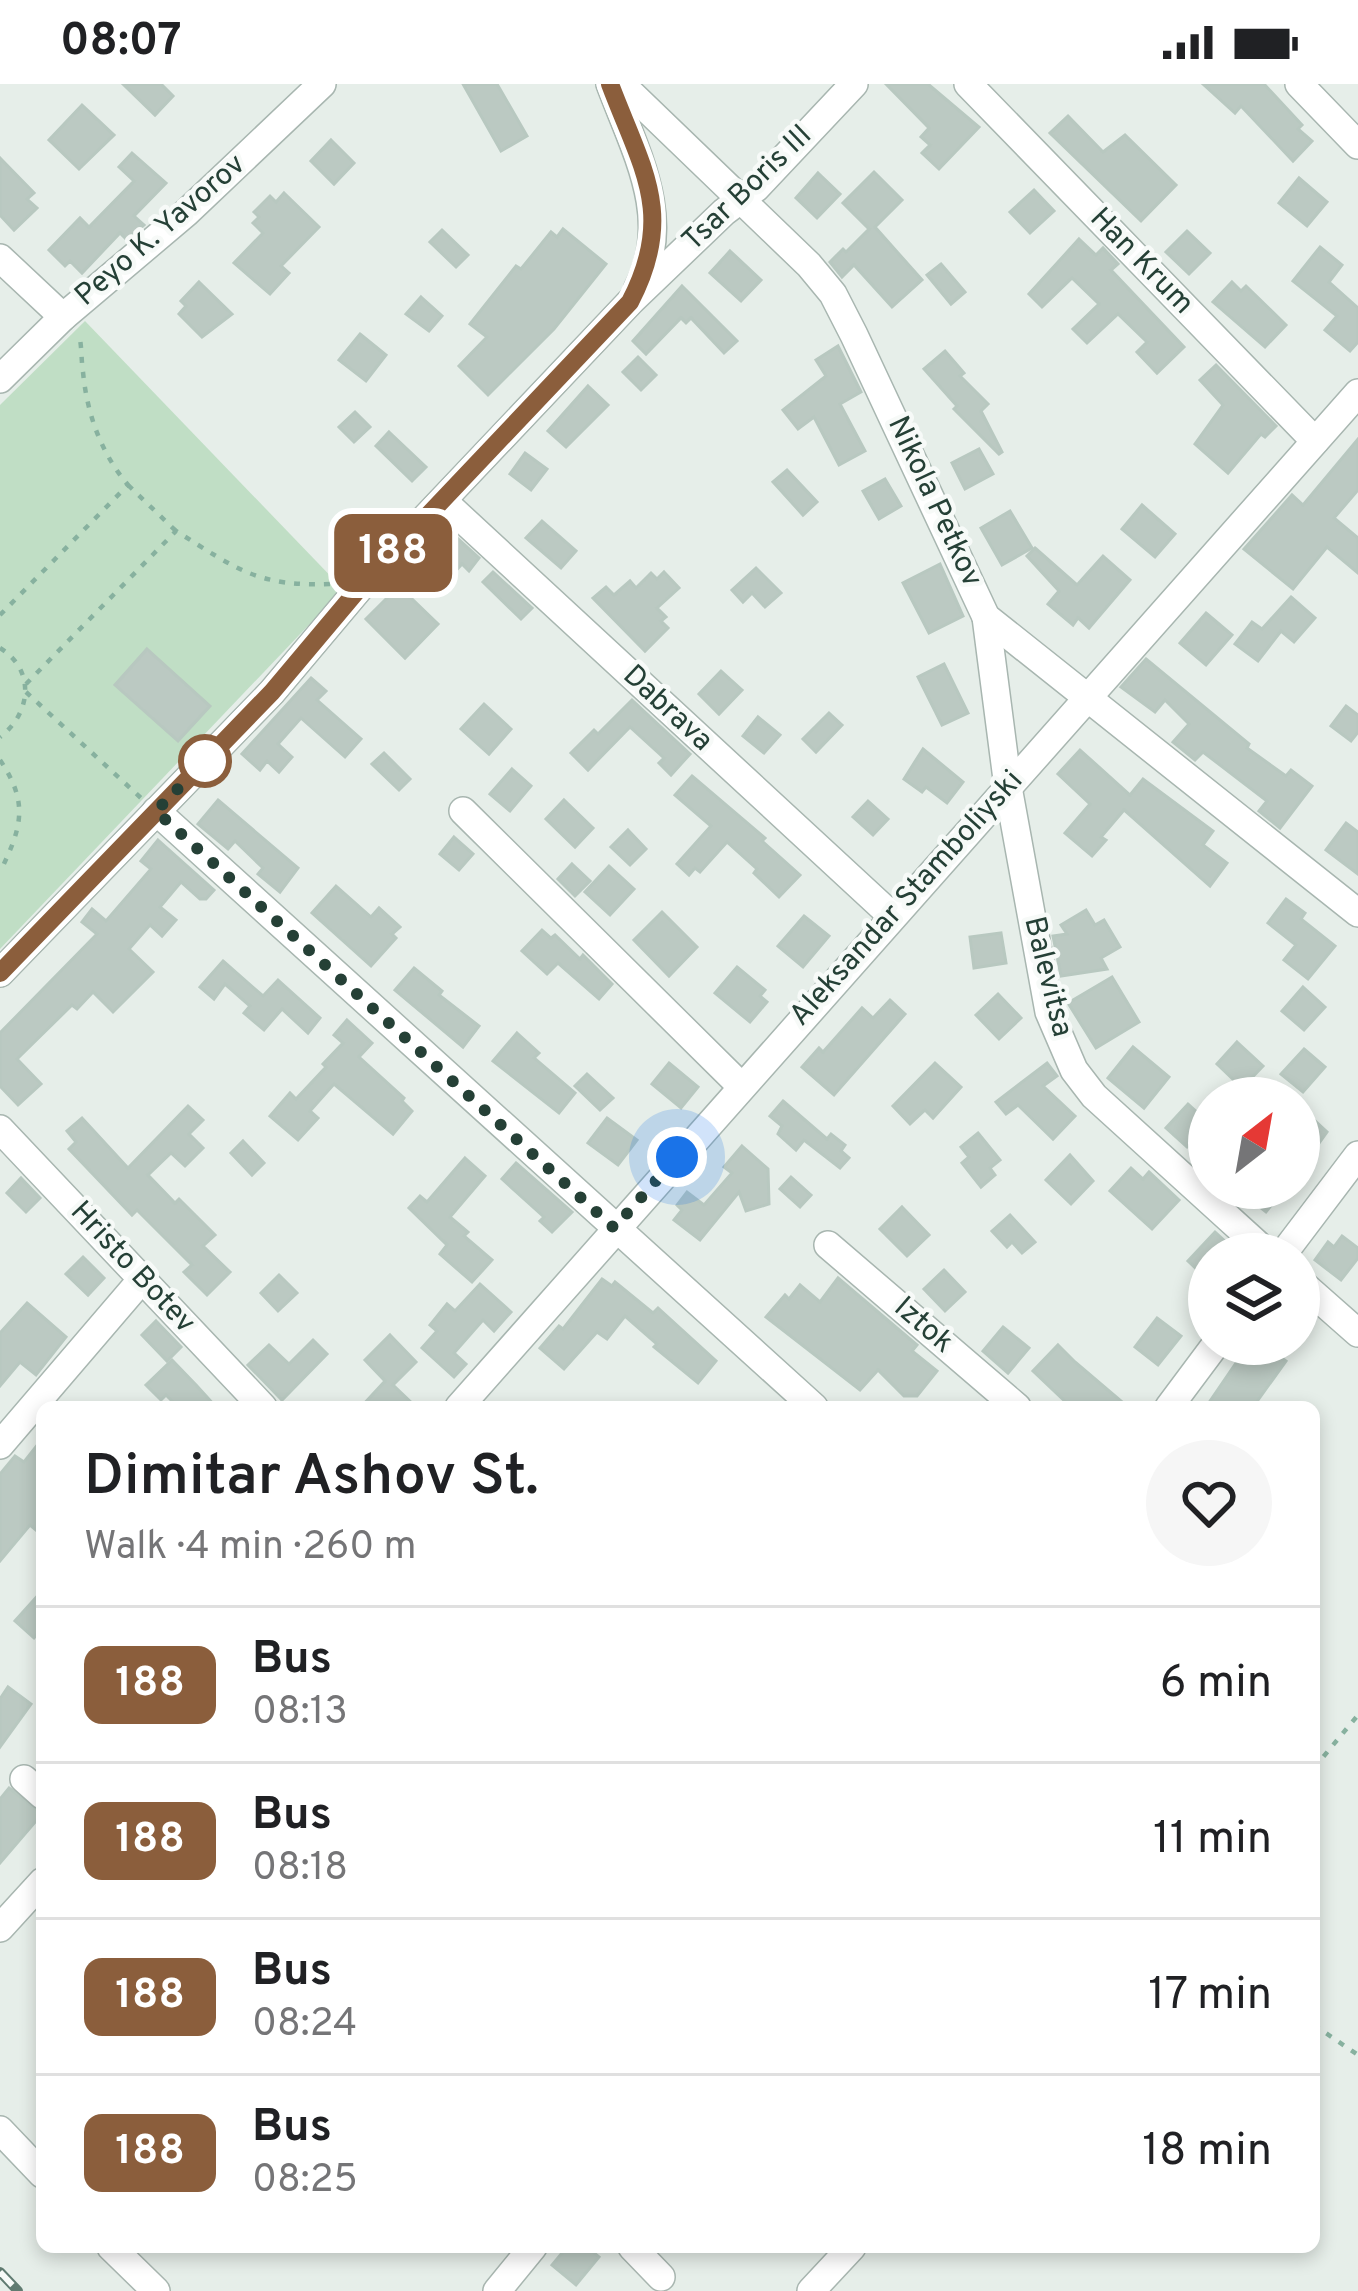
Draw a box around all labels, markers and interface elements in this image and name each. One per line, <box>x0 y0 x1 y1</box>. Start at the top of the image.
text: 08:07 <box>60 14 182 71</box>
street label: Tsar Boris III <box>675 118 821 260</box>
street label: Peyo K. Yavorov <box>68 147 254 315</box>
street label: Han Krum <box>1081 201 1201 323</box>
street label: Nikola Petkov <box>878 411 990 593</box>
line badge: 188 <box>324 514 462 592</box>
text: 188 <box>358 526 428 579</box>
street label: Dabrava <box>614 658 720 760</box>
unlabelled marker <box>180 736 230 786</box>
street label: Aleksandar Stamboliyski <box>782 763 1032 1035</box>
street label: Balevitsa <box>1014 913 1080 1041</box>
north arrow <box>1188 1077 1320 1209</box>
map controls <box>1188 1077 1320 1365</box>
your location <box>647 1127 707 1187</box>
street label: Hristo Botev <box>62 1194 202 1342</box>
button: layers <box>1188 1233 1320 1365</box>
street label: Iztok <box>885 1290 961 1362</box>
button: heart <box>1146 1440 1272 1566</box>
text: Dimitar Ashov St. <box>84 1443 539 1515</box>
text: Walk · 4 min · 260 m <box>84 1524 417 1573</box>
text: Bus <box>252 1632 332 1689</box>
text: 6 min <box>1160 1656 1272 1713</box>
text: 188 <box>115 1658 185 1711</box>
text: 08:13 <box>252 1689 348 1738</box>
text: Bus <box>252 1788 332 1845</box>
text: 11 min <box>1153 1812 1272 1869</box>
text: 188 <box>115 1814 185 1867</box>
text: 08:18 <box>252 1845 348 1894</box>
text: Bus <box>252 1944 332 2001</box>
text: 17 min <box>1148 1968 1272 2025</box>
text: 188 <box>115 1970 185 2023</box>
text: 08:24 <box>252 2001 357 2050</box>
text: Bus <box>252 2100 332 2157</box>
text: 18 min <box>1142 2124 1272 2181</box>
text: 188 <box>115 2126 185 2179</box>
text: 08:25 <box>252 2157 358 2206</box>

